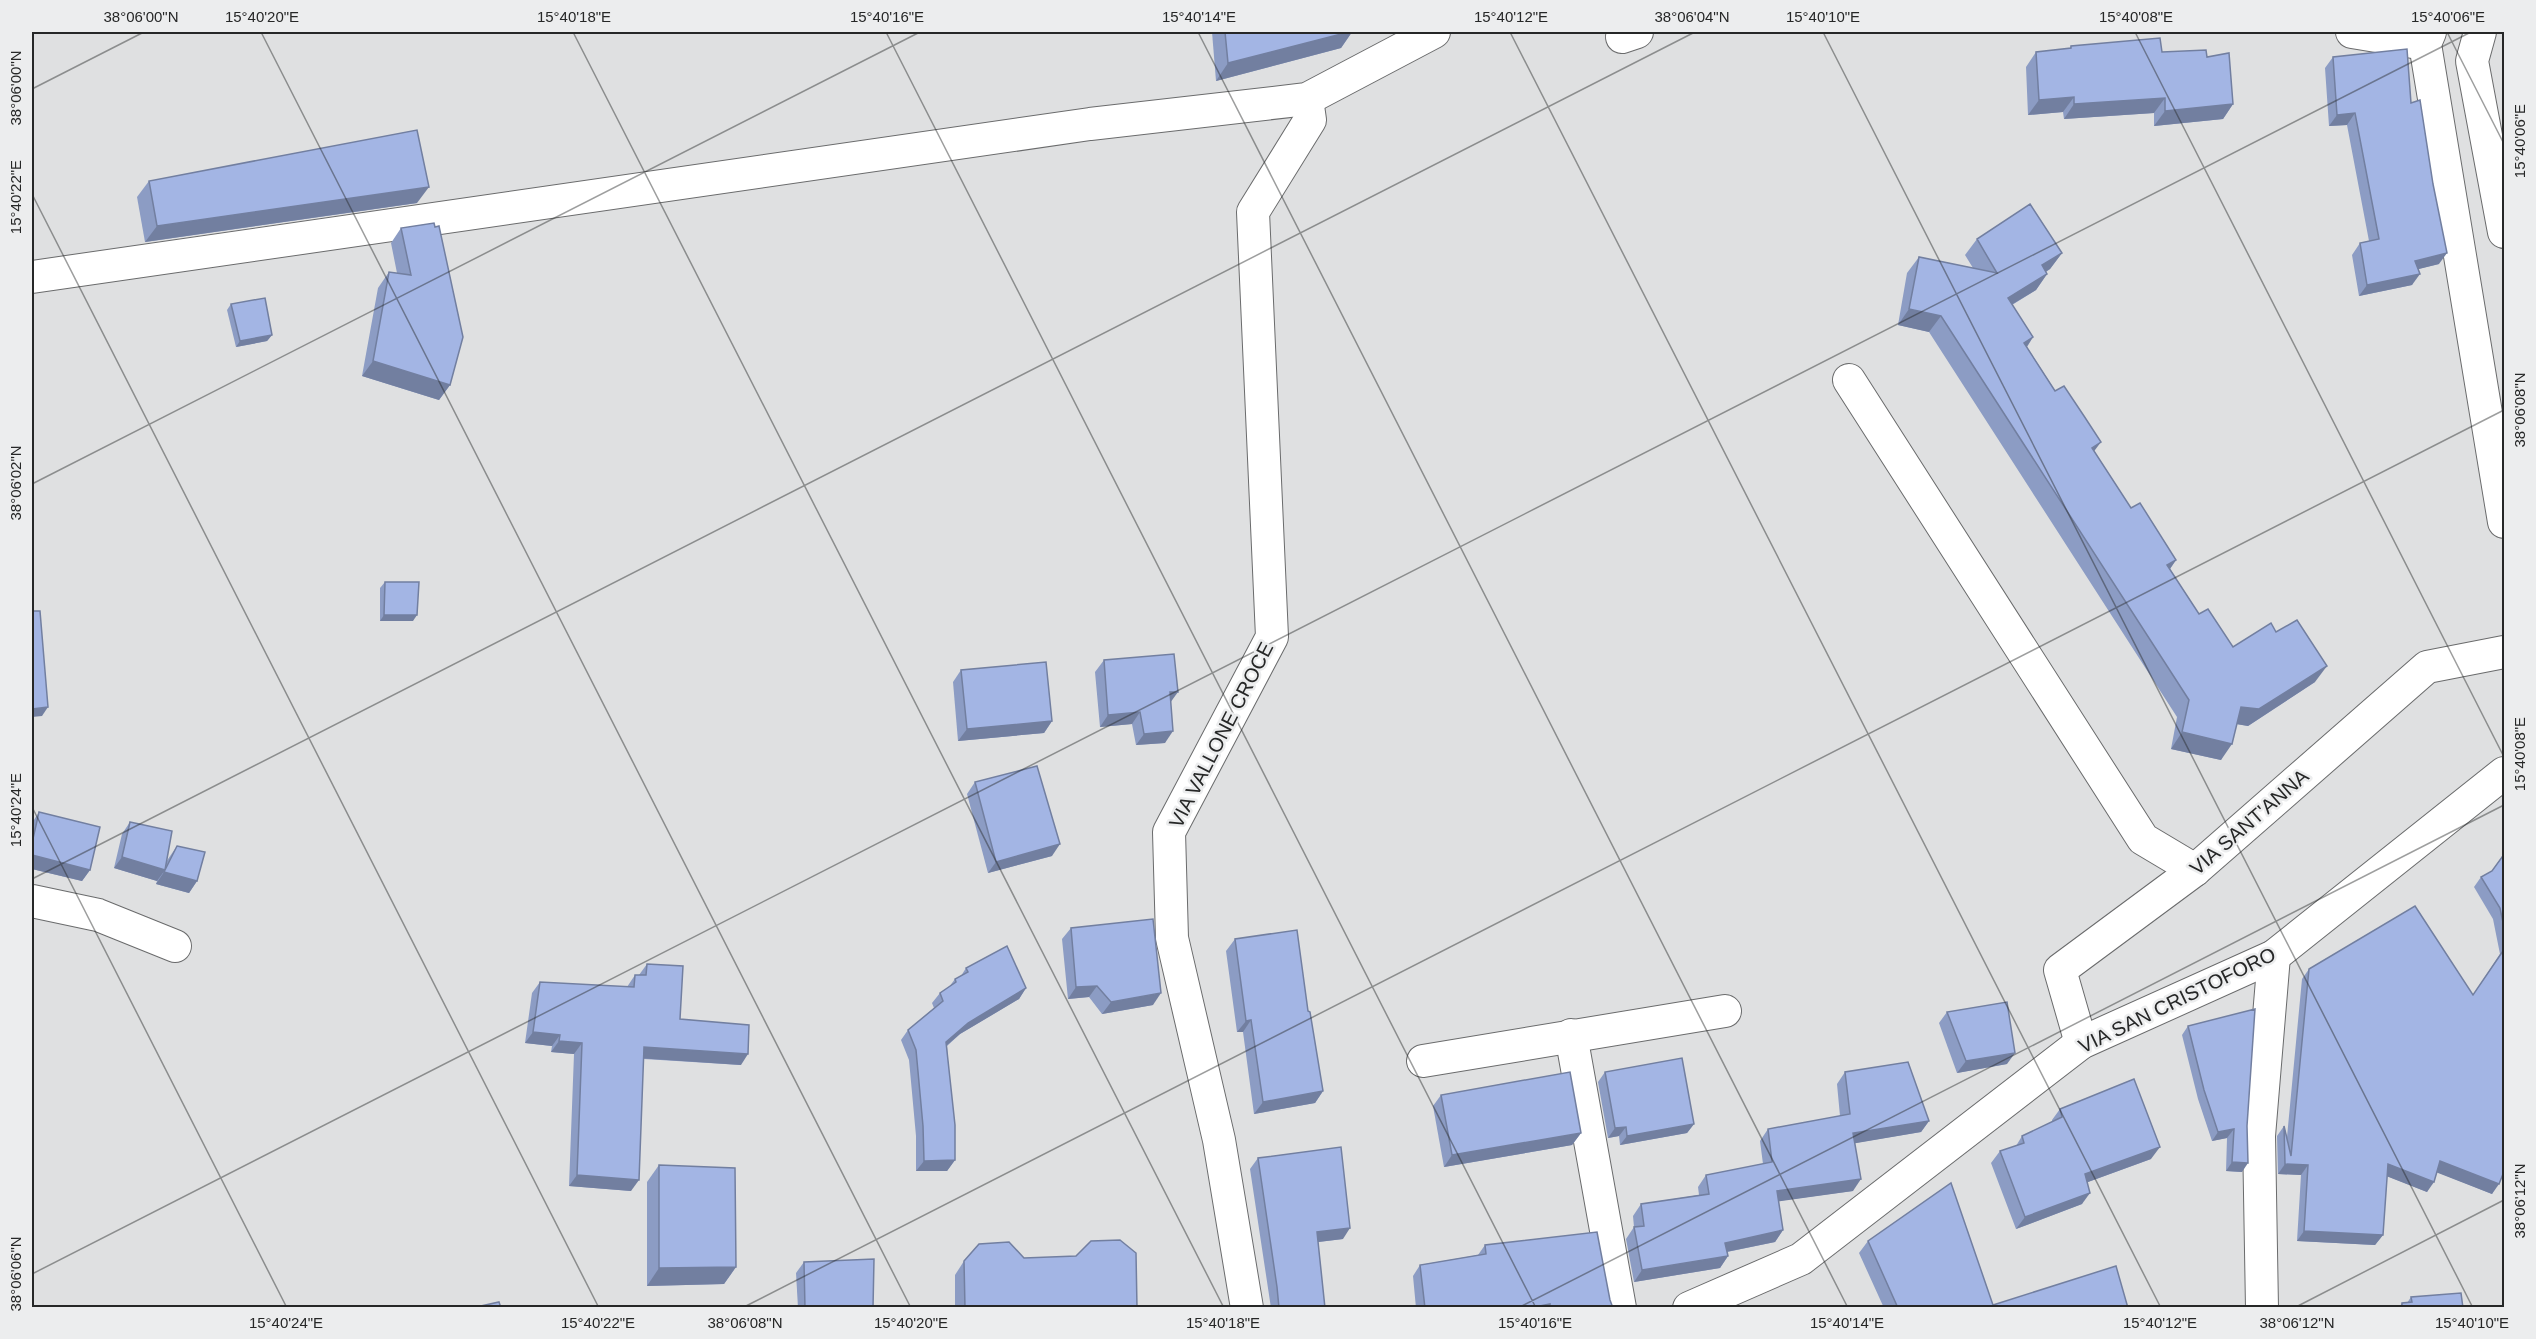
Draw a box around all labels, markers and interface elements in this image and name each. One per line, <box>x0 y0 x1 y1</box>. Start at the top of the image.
text: 38°06'00"N <box>103 8 179 25</box>
text: 15°40'20"E <box>225 8 299 25</box>
text: 15°40'18"E <box>537 8 611 25</box>
text: 15°40'16"E <box>850 8 924 25</box>
text: 15°40'14"E <box>1162 8 1236 25</box>
text: 15°40'12"E <box>1474 8 1548 25</box>
text: 38°06'04"N <box>1654 8 1730 25</box>
text: 15°40'10"E <box>1786 8 1860 25</box>
text: 15°40'08"E <box>2099 8 2173 25</box>
text: 15°40'06"E <box>2411 8 2485 25</box>
text: 38°06'00"N <box>7 50 24 126</box>
text: 15°40'06"E <box>2511 104 2528 178</box>
text: 15°40'22"E <box>7 160 24 234</box>
text: 38°06'08"N <box>2511 372 2528 448</box>
text: 38°06'02"N <box>7 445 24 521</box>
street label: VIA VALLONE CROCE <box>1165 639 1277 831</box>
text: 15°40'08"E <box>2511 717 2528 791</box>
street label: VIA SANT'ANNA <box>2185 764 2313 879</box>
text: 15°40'24"E <box>7 773 24 847</box>
street label: VIA SAN CRISTOFORO <box>2075 943 2279 1057</box>
text: 38°06'12"N <box>2511 1163 2528 1239</box>
text: 38°06'06"N <box>7 1236 24 1312</box>
text: 15°40'24"E <box>249 1314 323 1331</box>
text: 15°40'22"E <box>561 1314 635 1331</box>
text: 38°06'08"N <box>707 1314 783 1331</box>
text: 15°40'20"E <box>874 1314 948 1331</box>
text: 15°40'18"E <box>1186 1314 1260 1331</box>
text: 15°40'16"E <box>1498 1314 1572 1331</box>
text: 15°40'14"E <box>1810 1314 1884 1331</box>
text: 15°40'12"E <box>2123 1314 2197 1331</box>
text: 38°06'12"N <box>2259 1314 2335 1331</box>
text: 15°40'10"E <box>2435 1314 2509 1331</box>

